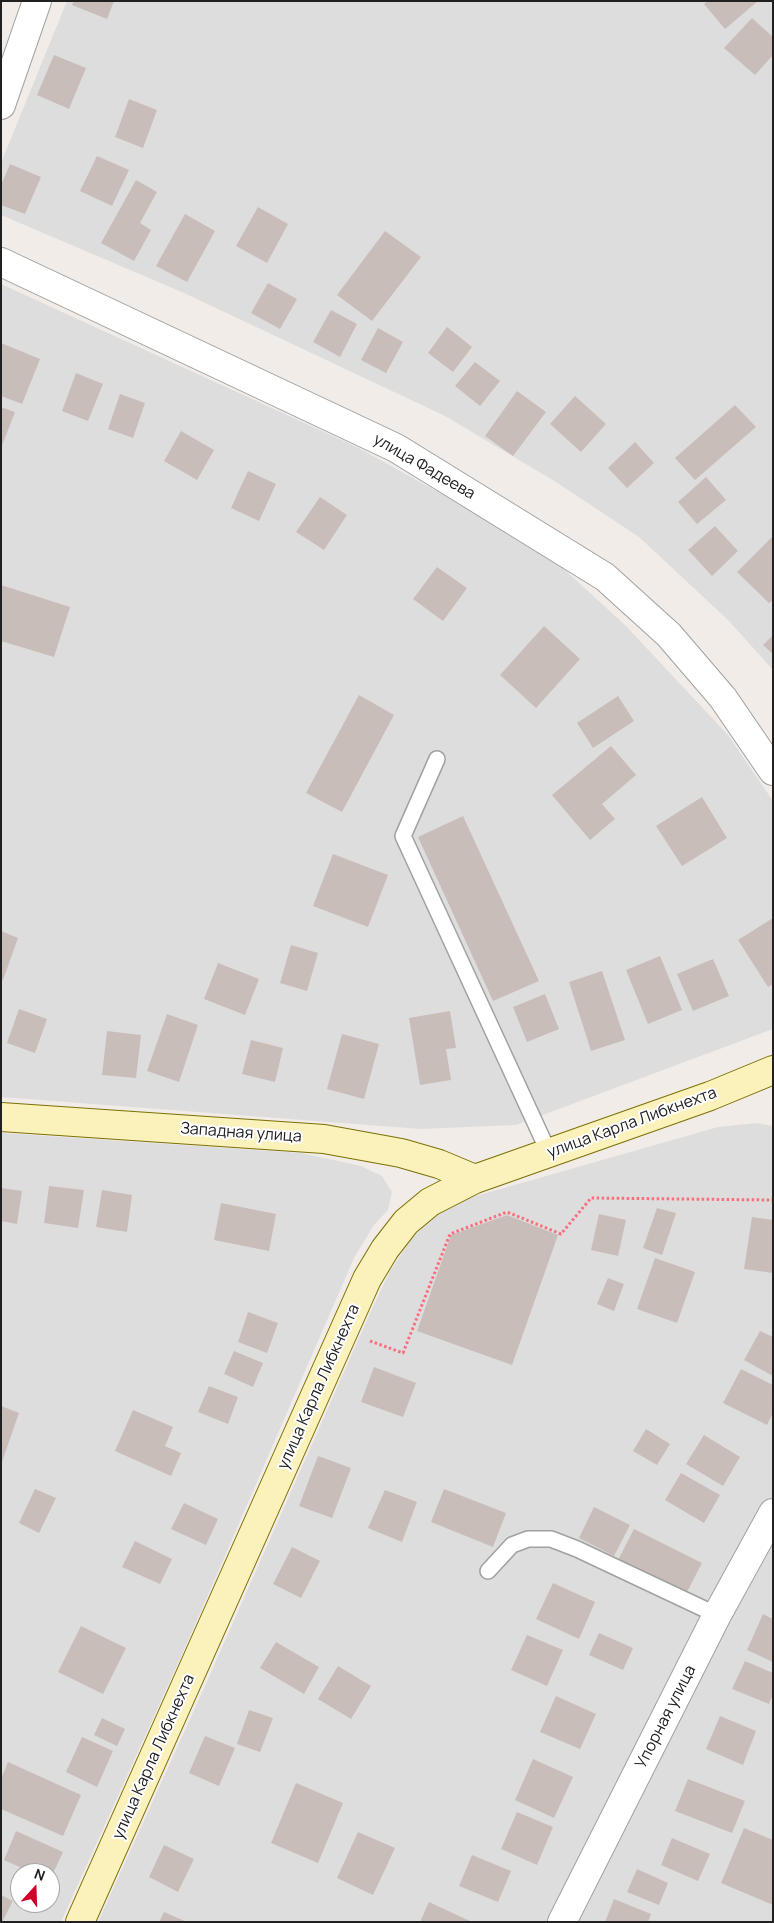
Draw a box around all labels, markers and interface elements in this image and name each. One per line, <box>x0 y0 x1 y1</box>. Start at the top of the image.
street label: улица Фадеева <box>370 430 478 504</box>
street label: улица Карла Либкнехта <box>545 1083 719 1163</box>
street label: Западная улица <box>180 1119 302 1147</box>
street label: улица Карла Либкнехта <box>274 1301 364 1473</box>
street label: Упорная улица <box>632 1662 700 1772</box>
street label: улица Карла Либкнехта <box>109 1671 199 1843</box>
north arrow <box>10 1863 60 1913</box>
text: N <box>32 1864 48 1885</box>

